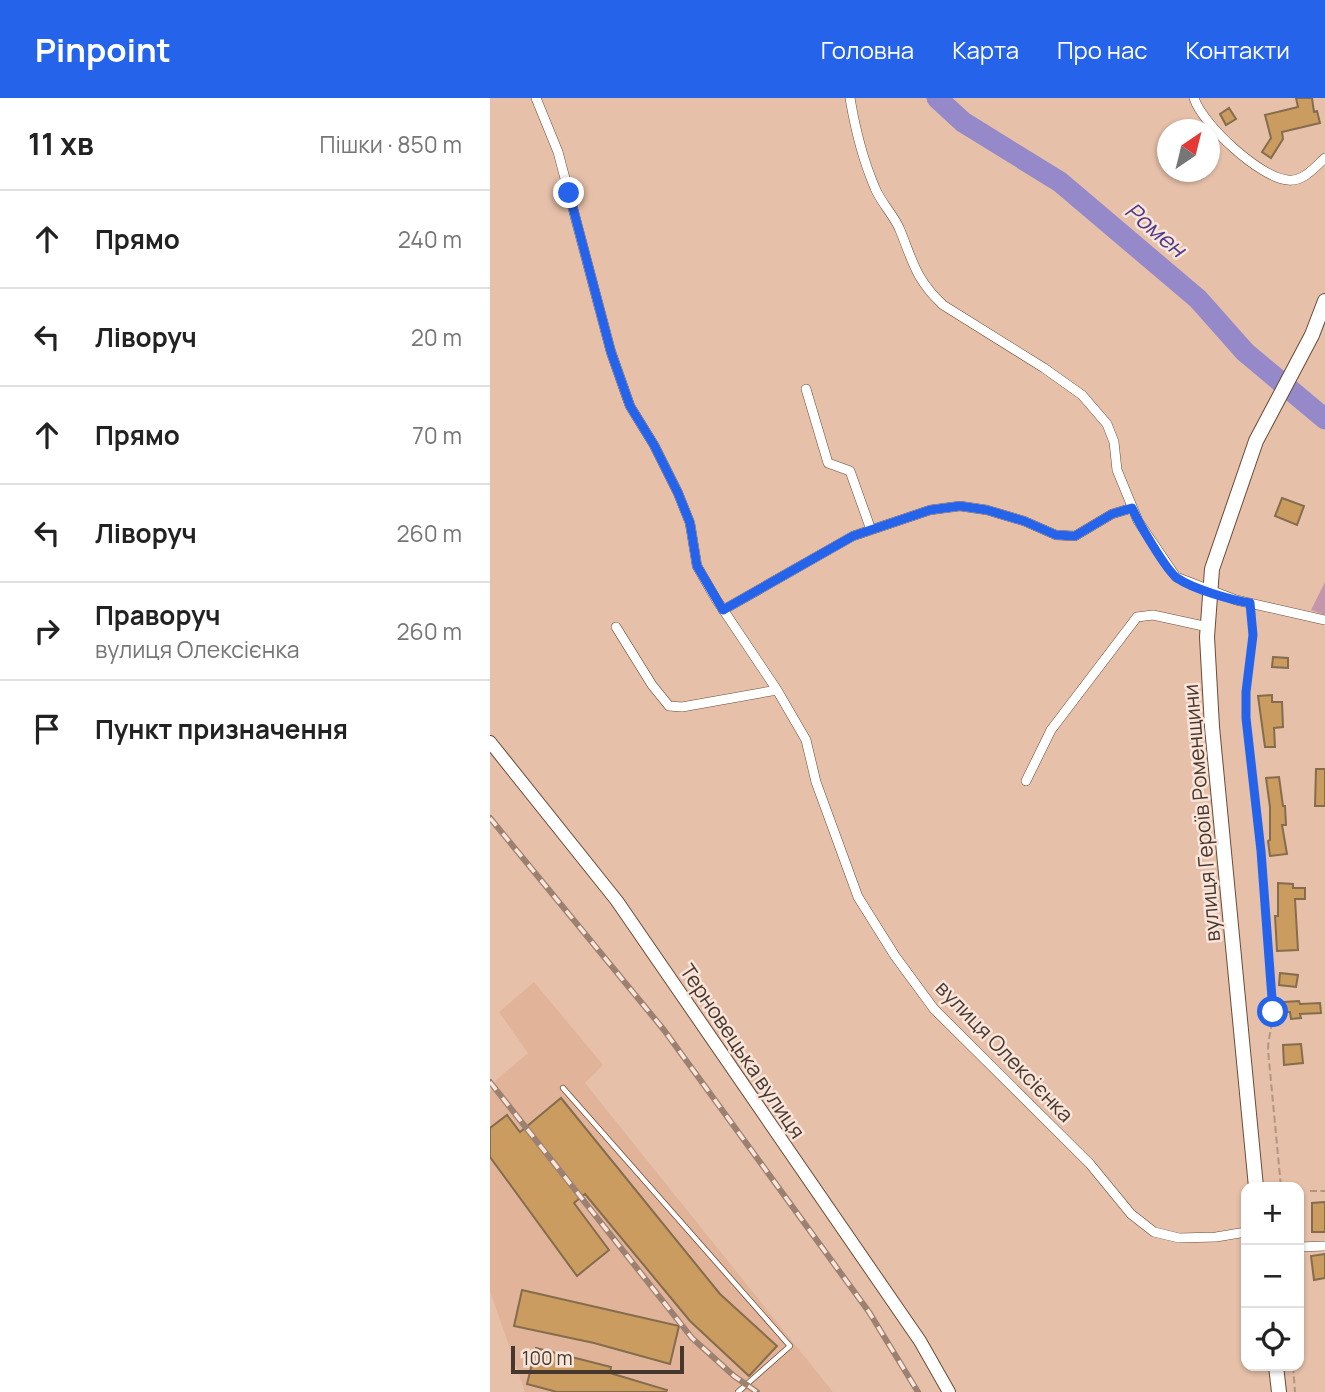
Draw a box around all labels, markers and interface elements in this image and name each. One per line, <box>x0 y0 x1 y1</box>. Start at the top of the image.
text: Pinpoint <box>35 27 171 72</box>
text: Головна <box>821 33 914 66</box>
text: Карта <box>952 33 1019 66</box>
text: Про нас <box>1057 33 1148 66</box>
text: Контакти <box>1186 33 1290 66</box>
north arrow <box>1157 119 1220 182</box>
text: 11 хв <box>28 123 94 164</box>
text: Пішки · 850 m <box>320 128 462 160</box>
route end <box>553 177 584 208</box>
water label: Ромен <box>1119 194 1195 265</box>
icon: ahead <box>28 220 66 258</box>
text: Прямо <box>95 221 180 257</box>
text: 240 m <box>398 223 462 255</box>
icon: left <box>28 318 66 356</box>
text: Ліворуч <box>95 319 197 355</box>
text: 20 m <box>411 321 462 353</box>
icon: ahead <box>28 416 66 454</box>
text: Прямо <box>95 417 180 453</box>
text: 70 m <box>412 419 462 451</box>
icon: left <box>28 514 66 552</box>
text: Ліворуч <box>95 515 197 551</box>
text: 260 m <box>396 517 462 549</box>
text: Праворуч <box>95 597 220 633</box>
icon: right <box>28 612 66 650</box>
text: 260 m <box>396 615 462 647</box>
text: вулиця Олексієнка <box>95 633 300 665</box>
street label: вулиця Героїв Роменщини <box>1176 683 1226 943</box>
icon: arrive <box>28 710 66 748</box>
text: Пункт призначення <box>95 711 348 747</box>
street label: Терновецька вулиця <box>674 958 812 1144</box>
street label: вулиця Олексієнка <box>930 974 1080 1128</box>
route start <box>1257 996 1288 1027</box>
map controls <box>1241 1182 1304 1371</box>
button: + <box>1241 1182 1304 1245</box>
button: − <box>1241 1245 1304 1308</box>
button: locate <box>1241 1308 1304 1371</box>
scale bar <box>511 1343 684 1375</box>
text: 100 m <box>522 1345 573 1371</box>

